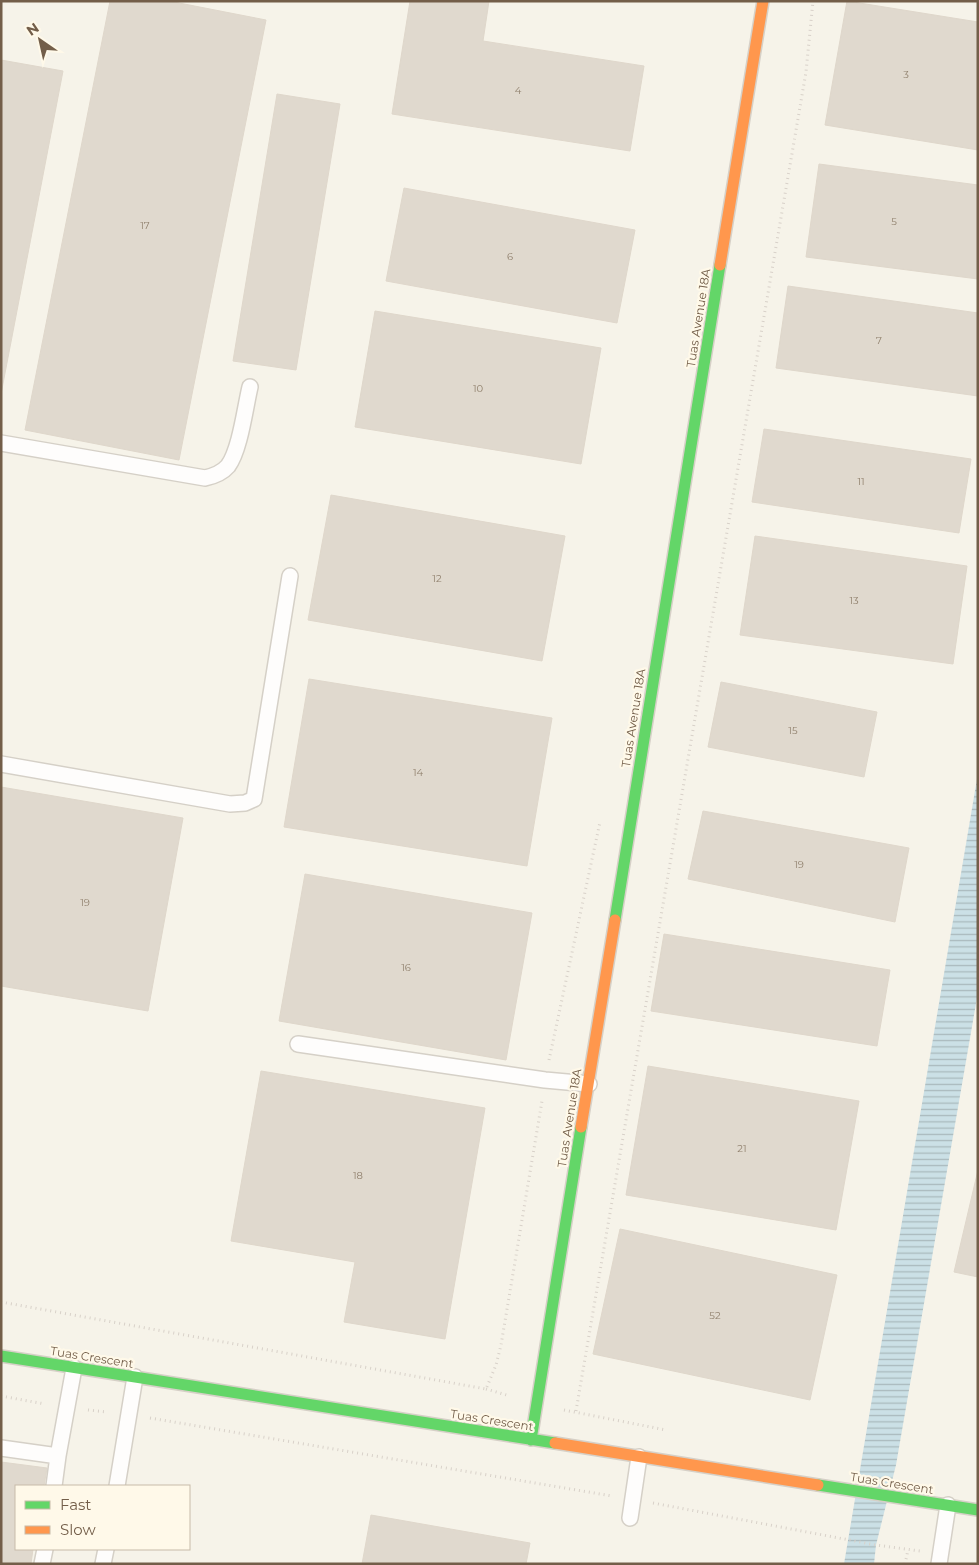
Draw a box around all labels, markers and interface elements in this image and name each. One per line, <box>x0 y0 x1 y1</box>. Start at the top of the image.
north arrow <box>15 15 65 65</box>
text: N <box>23 19 42 40</box>
house number: 3 <box>903 68 909 81</box>
house number: 4 <box>515 84 522 97</box>
house number: 5 <box>891 215 897 228</box>
house number: 17 <box>140 219 150 232</box>
house number: 6 <box>507 250 513 263</box>
street label: Tuas Avenue 18A <box>683 267 713 368</box>
house number: 7 <box>876 334 882 347</box>
house number: 10 <box>473 382 483 395</box>
house number: 11 <box>857 475 865 488</box>
house number: 12 <box>432 572 442 585</box>
house number: 13 <box>849 594 859 607</box>
street label: Tuas Avenue 18A <box>618 667 648 768</box>
house number: 15 <box>788 724 798 737</box>
house number: 14 <box>413 766 423 779</box>
house number: 19 <box>794 858 804 871</box>
house number: 19 <box>80 896 90 909</box>
house number: 16 <box>401 961 411 974</box>
street label: Tuas Avenue 18A <box>554 1067 584 1168</box>
house number: 21 <box>737 1142 747 1155</box>
house number: 18 <box>353 1169 363 1182</box>
house number: 52 <box>709 1309 721 1322</box>
street label: Tuas Crescent <box>49 1343 135 1371</box>
street label: Tuas Crescent <box>449 1406 535 1434</box>
street label: Tuas Crescent <box>849 1469 935 1497</box>
legend <box>15 1485 190 1550</box>
text: Fast <box>60 1495 91 1514</box>
text: Slow <box>60 1520 96 1539</box>

